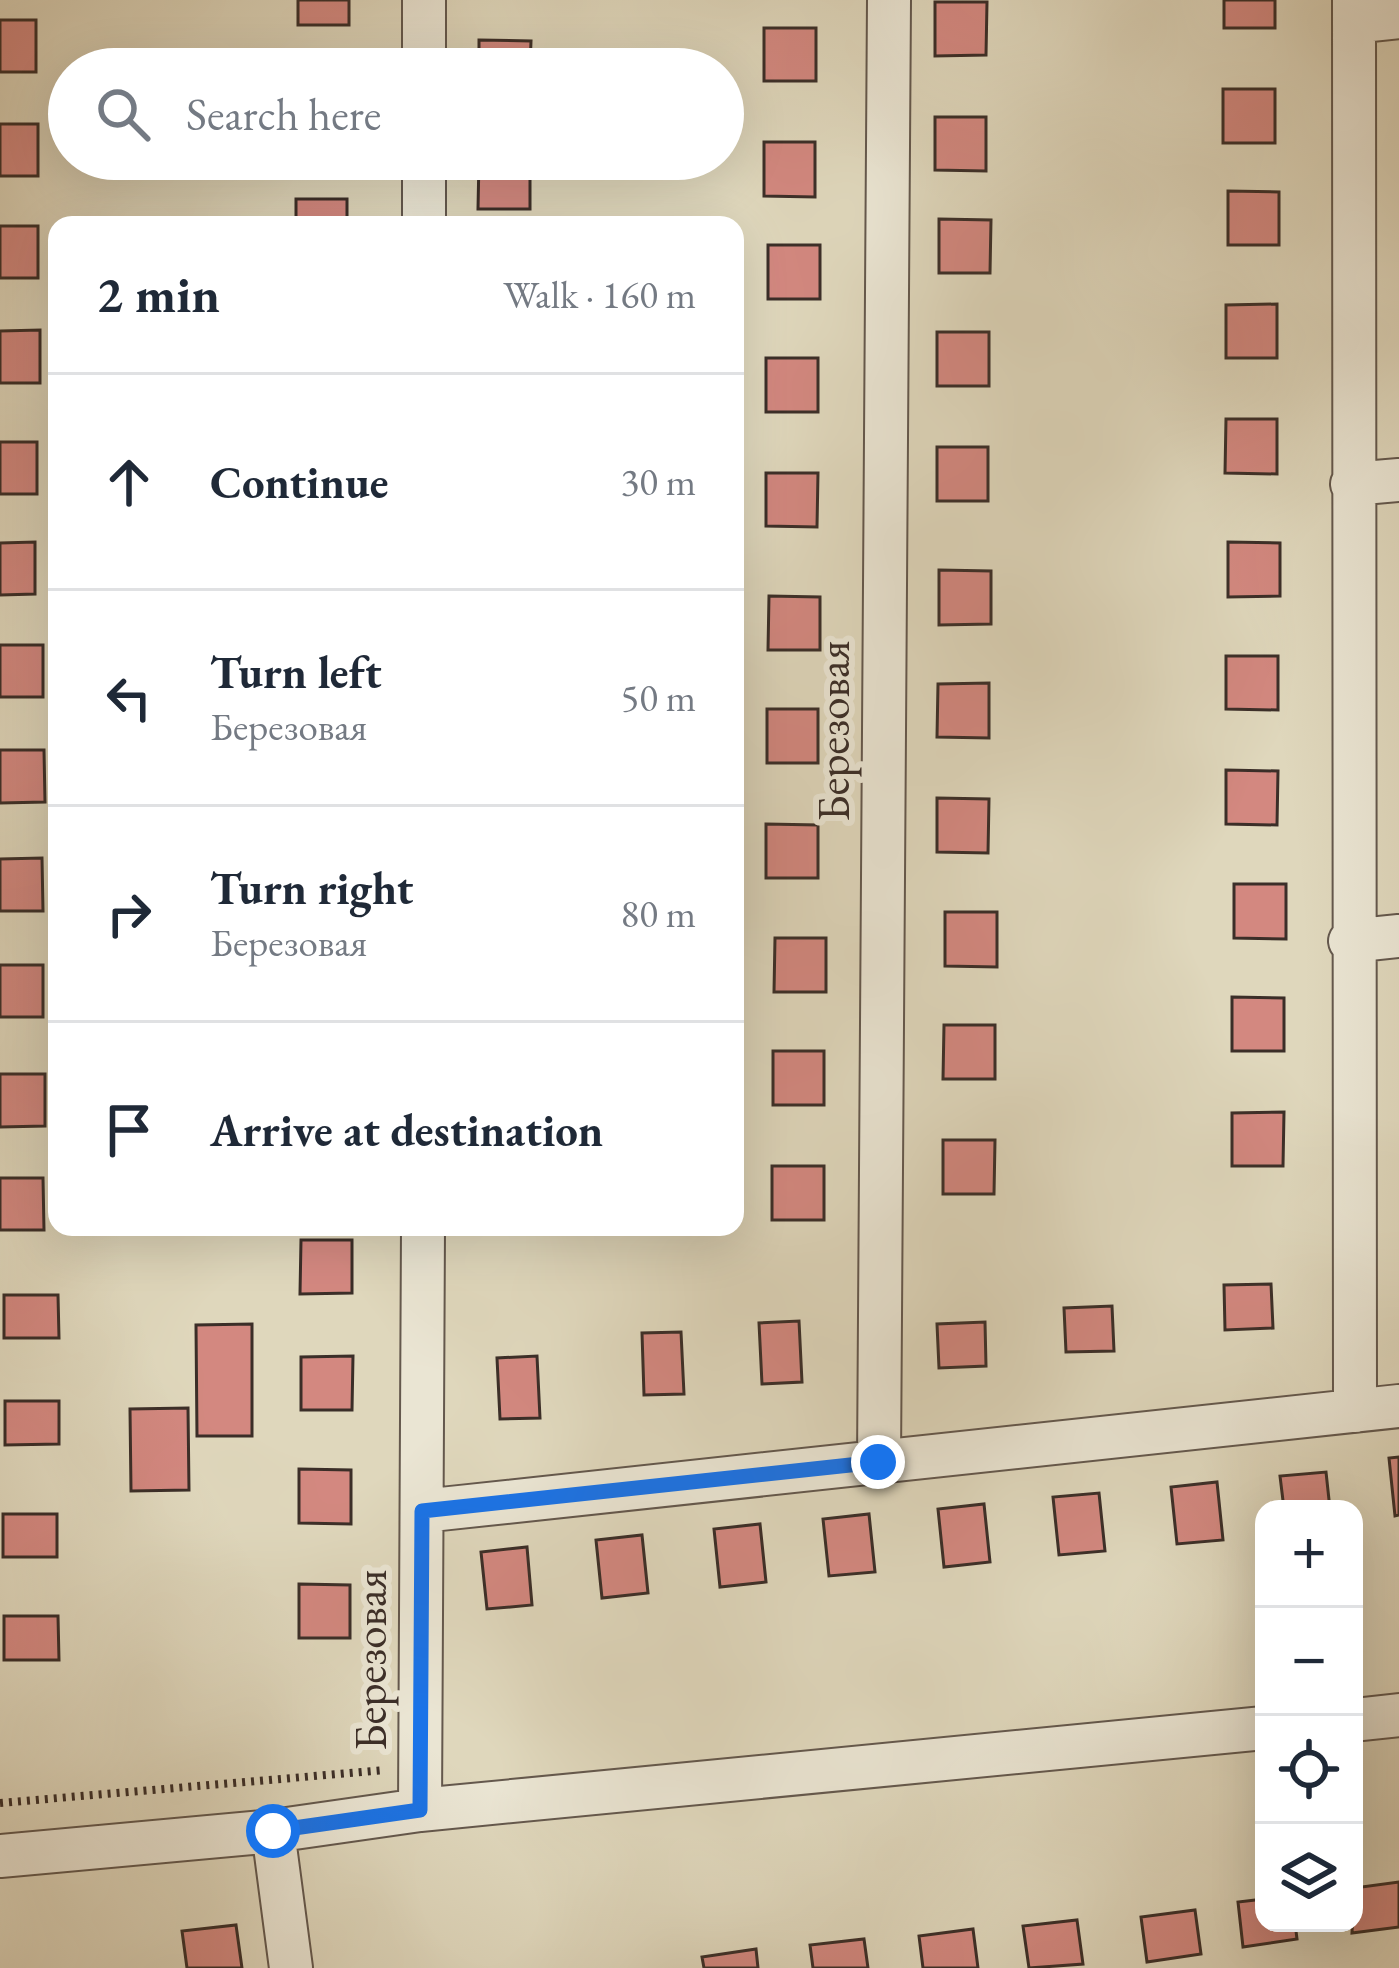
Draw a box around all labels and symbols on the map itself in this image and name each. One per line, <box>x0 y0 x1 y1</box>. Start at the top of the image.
street label: Березовая <box>804 640 862 822</box>
route end <box>851 1435 905 1489</box>
street label: Березовая <box>341 1569 399 1751</box>
route start <box>246 1804 300 1858</box>

